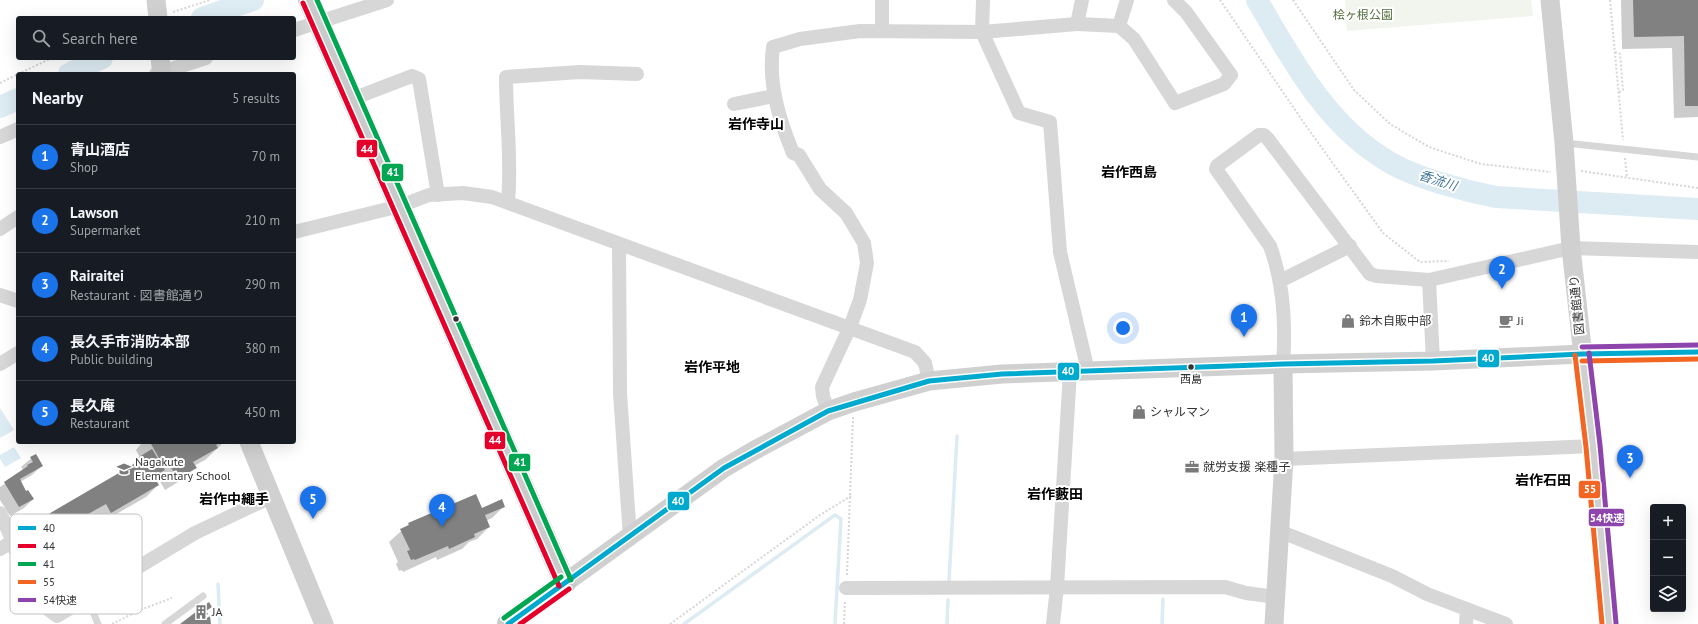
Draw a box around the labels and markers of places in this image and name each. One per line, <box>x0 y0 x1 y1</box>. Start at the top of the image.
pin: 2 <box>1489 256 1515 289</box>
pin: 1 <box>1231 304 1257 337</box>
shop icon: 鈴木自販中部 <box>1340 313 1356 329</box>
place label: 鈴木自販中部 <box>1359 313 1431 328</box>
cafe icon: Ji <box>1498 313 1514 329</box>
place label: Ji <box>1516 313 1524 328</box>
unlabelled marker <box>451 314 461 324</box>
marker: 西島 <box>1186 362 1196 372</box>
place label: 西島 <box>1180 372 1202 386</box>
shop icon: シャルマン <box>1131 404 1147 420</box>
place label: シャルマン <box>1150 404 1210 419</box>
pin: 3 <box>1617 445 1643 478</box>
place label: Nagakute Elementary School <box>135 454 231 483</box>
office icon: 就労支援 楽種子 <box>1184 459 1200 475</box>
place label: 就労支援 楽種子 <box>1203 459 1290 474</box>
school or university icon: Nagakute Elementary School <box>116 461 132 477</box>
pin: 5 <box>300 486 326 519</box>
pin: 4 <box>429 494 455 527</box>
building icon: JA <box>193 604 209 620</box>
place label: JA <box>211 604 223 619</box>

